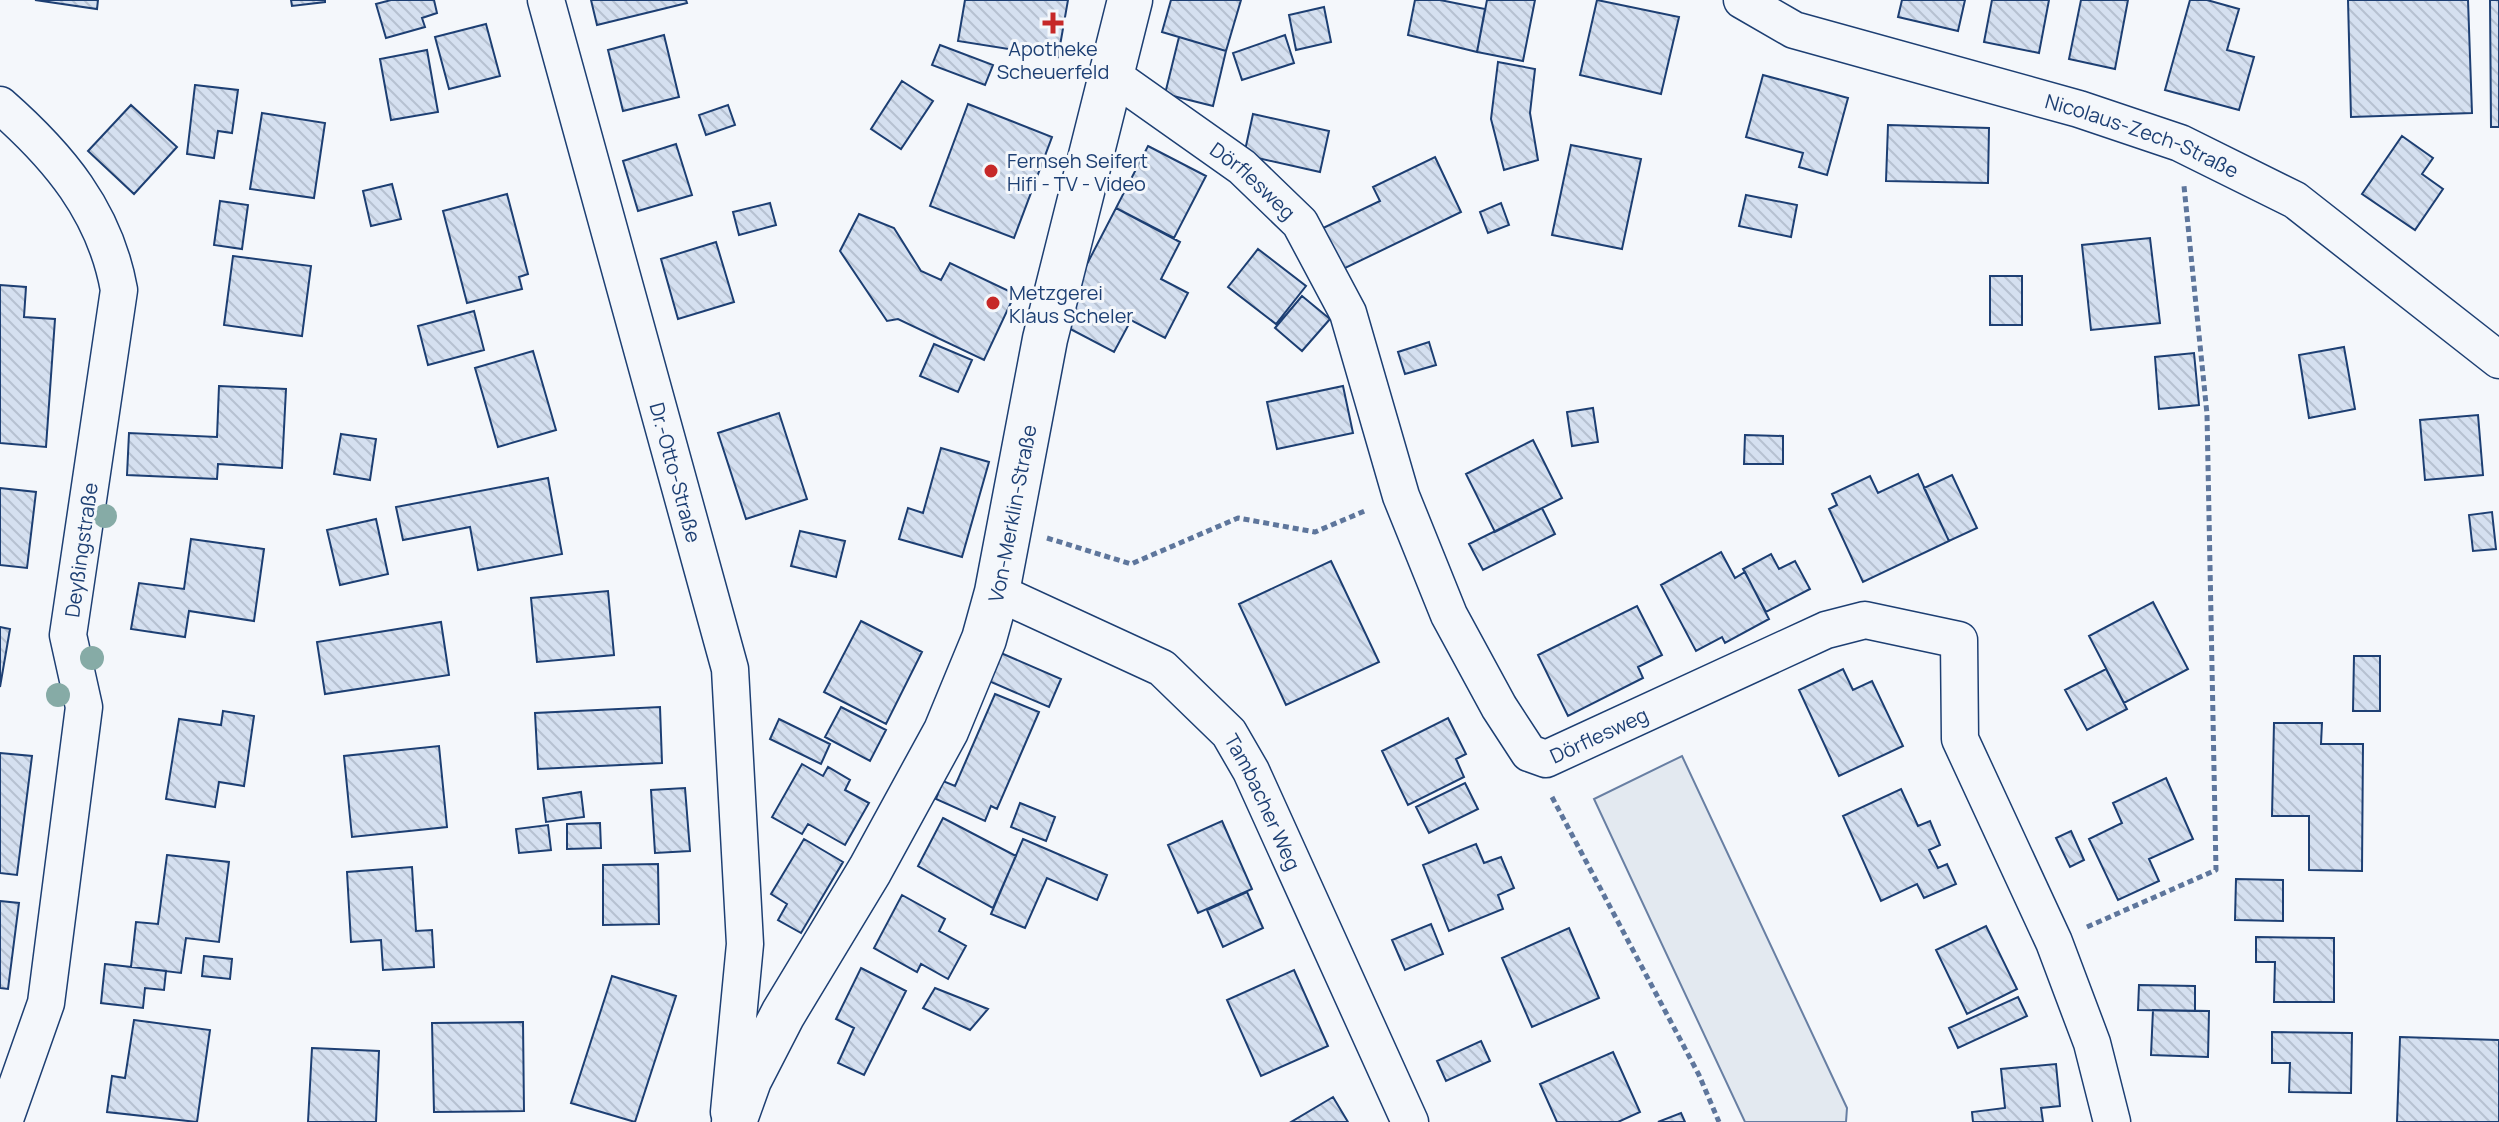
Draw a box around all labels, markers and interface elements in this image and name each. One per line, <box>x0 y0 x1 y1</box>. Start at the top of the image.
marker: Apotheke Scheuerfeld <box>1044 14 1062 32</box>
place label: Apotheke Scheuerfeld <box>997 35 1109 85</box>
street label: Nicolaus-Zech-Straße <box>2042 87 2243 184</box>
street label: Dörflesweg <box>1205 135 1302 225</box>
place label: Fernseh Seifert Hifi - TV - Video <box>1007 147 1148 197</box>
marker: Fernseh Seifert Hifi - TV - Video <box>982 162 1000 180</box>
place label: Metzgerei Klaus Scheler <box>1009 279 1134 329</box>
marker: Metzgerei Klaus Scheler <box>984 294 1002 312</box>
street label: Dr.-Otto-Straße <box>644 399 708 546</box>
street label: Von-Merklin-Straße <box>981 422 1042 605</box>
street label: Deyßingstraße <box>58 481 104 619</box>
street label: Dörflesweg <box>1545 700 1652 769</box>
street label: Tambacher Weg <box>1219 729 1308 874</box>

